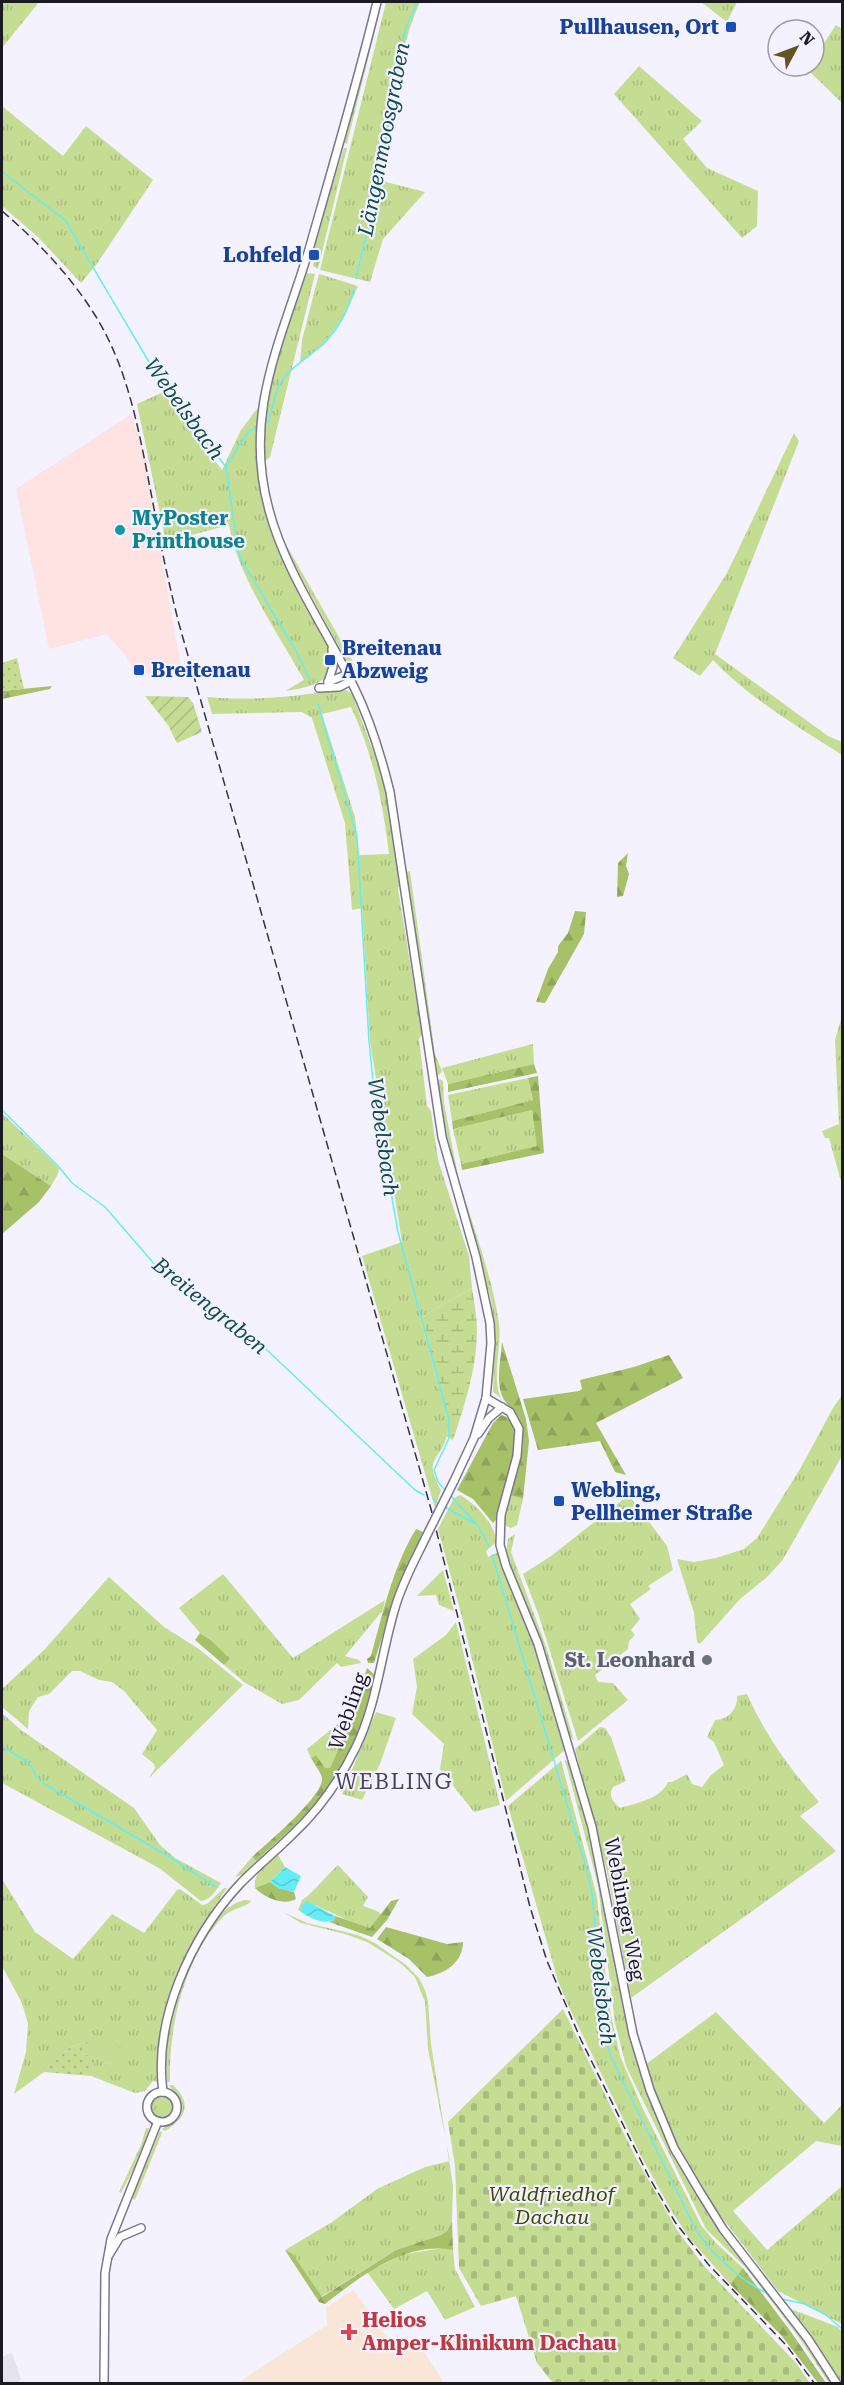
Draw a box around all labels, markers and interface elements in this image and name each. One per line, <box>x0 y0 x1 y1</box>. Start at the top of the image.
place label: Pullhausen, Ort <box>560 15 719 39</box>
north arrow <box>766 18 826 78</box>
marker: Pullhausen, Ort <box>724 20 738 34</box>
text: N <box>796 28 818 49</box>
water label: Längenmoosgraben <box>353 40 415 239</box>
place label: Lohfeld <box>223 243 303 267</box>
marker: Lohfeld <box>307 248 321 262</box>
water label: Webelsbach <box>139 354 229 465</box>
place label: MyPoster Printhouse <box>132 506 245 553</box>
marker: MyPoster Printhouse <box>113 523 127 537</box>
place label: Breitenau Abzweig <box>342 636 442 683</box>
marker: Breitenau Abzweig <box>323 653 337 667</box>
place label: Breitenau <box>151 658 251 682</box>
marker: Breitenau <box>132 663 146 677</box>
water label: Webelsbach <box>363 1076 403 1198</box>
water label: Breitengraben <box>147 1252 272 1360</box>
place label: Webling, Pellheimer Straße <box>571 1478 753 1525</box>
marker: Webling, Pellheimer Straße <box>552 1494 566 1508</box>
place label: St. Leonhard <box>564 1648 696 1672</box>
marker: St. Leonhard <box>700 1653 714 1667</box>
street label: Webling <box>324 1669 373 1753</box>
district label: WEBLING <box>335 1769 453 1794</box>
street label: Weblinger Weg <box>599 1835 651 1983</box>
water label: Webelsbach <box>582 1925 620 2047</box>
park label: Waldfriedhof Dachau <box>489 2182 618 2229</box>
place label: Helios Amper-Klinikum Dachau <box>362 2308 617 2355</box>
marker: Helios Amper-Klinikum Dachau <box>340 2323 358 2341</box>

